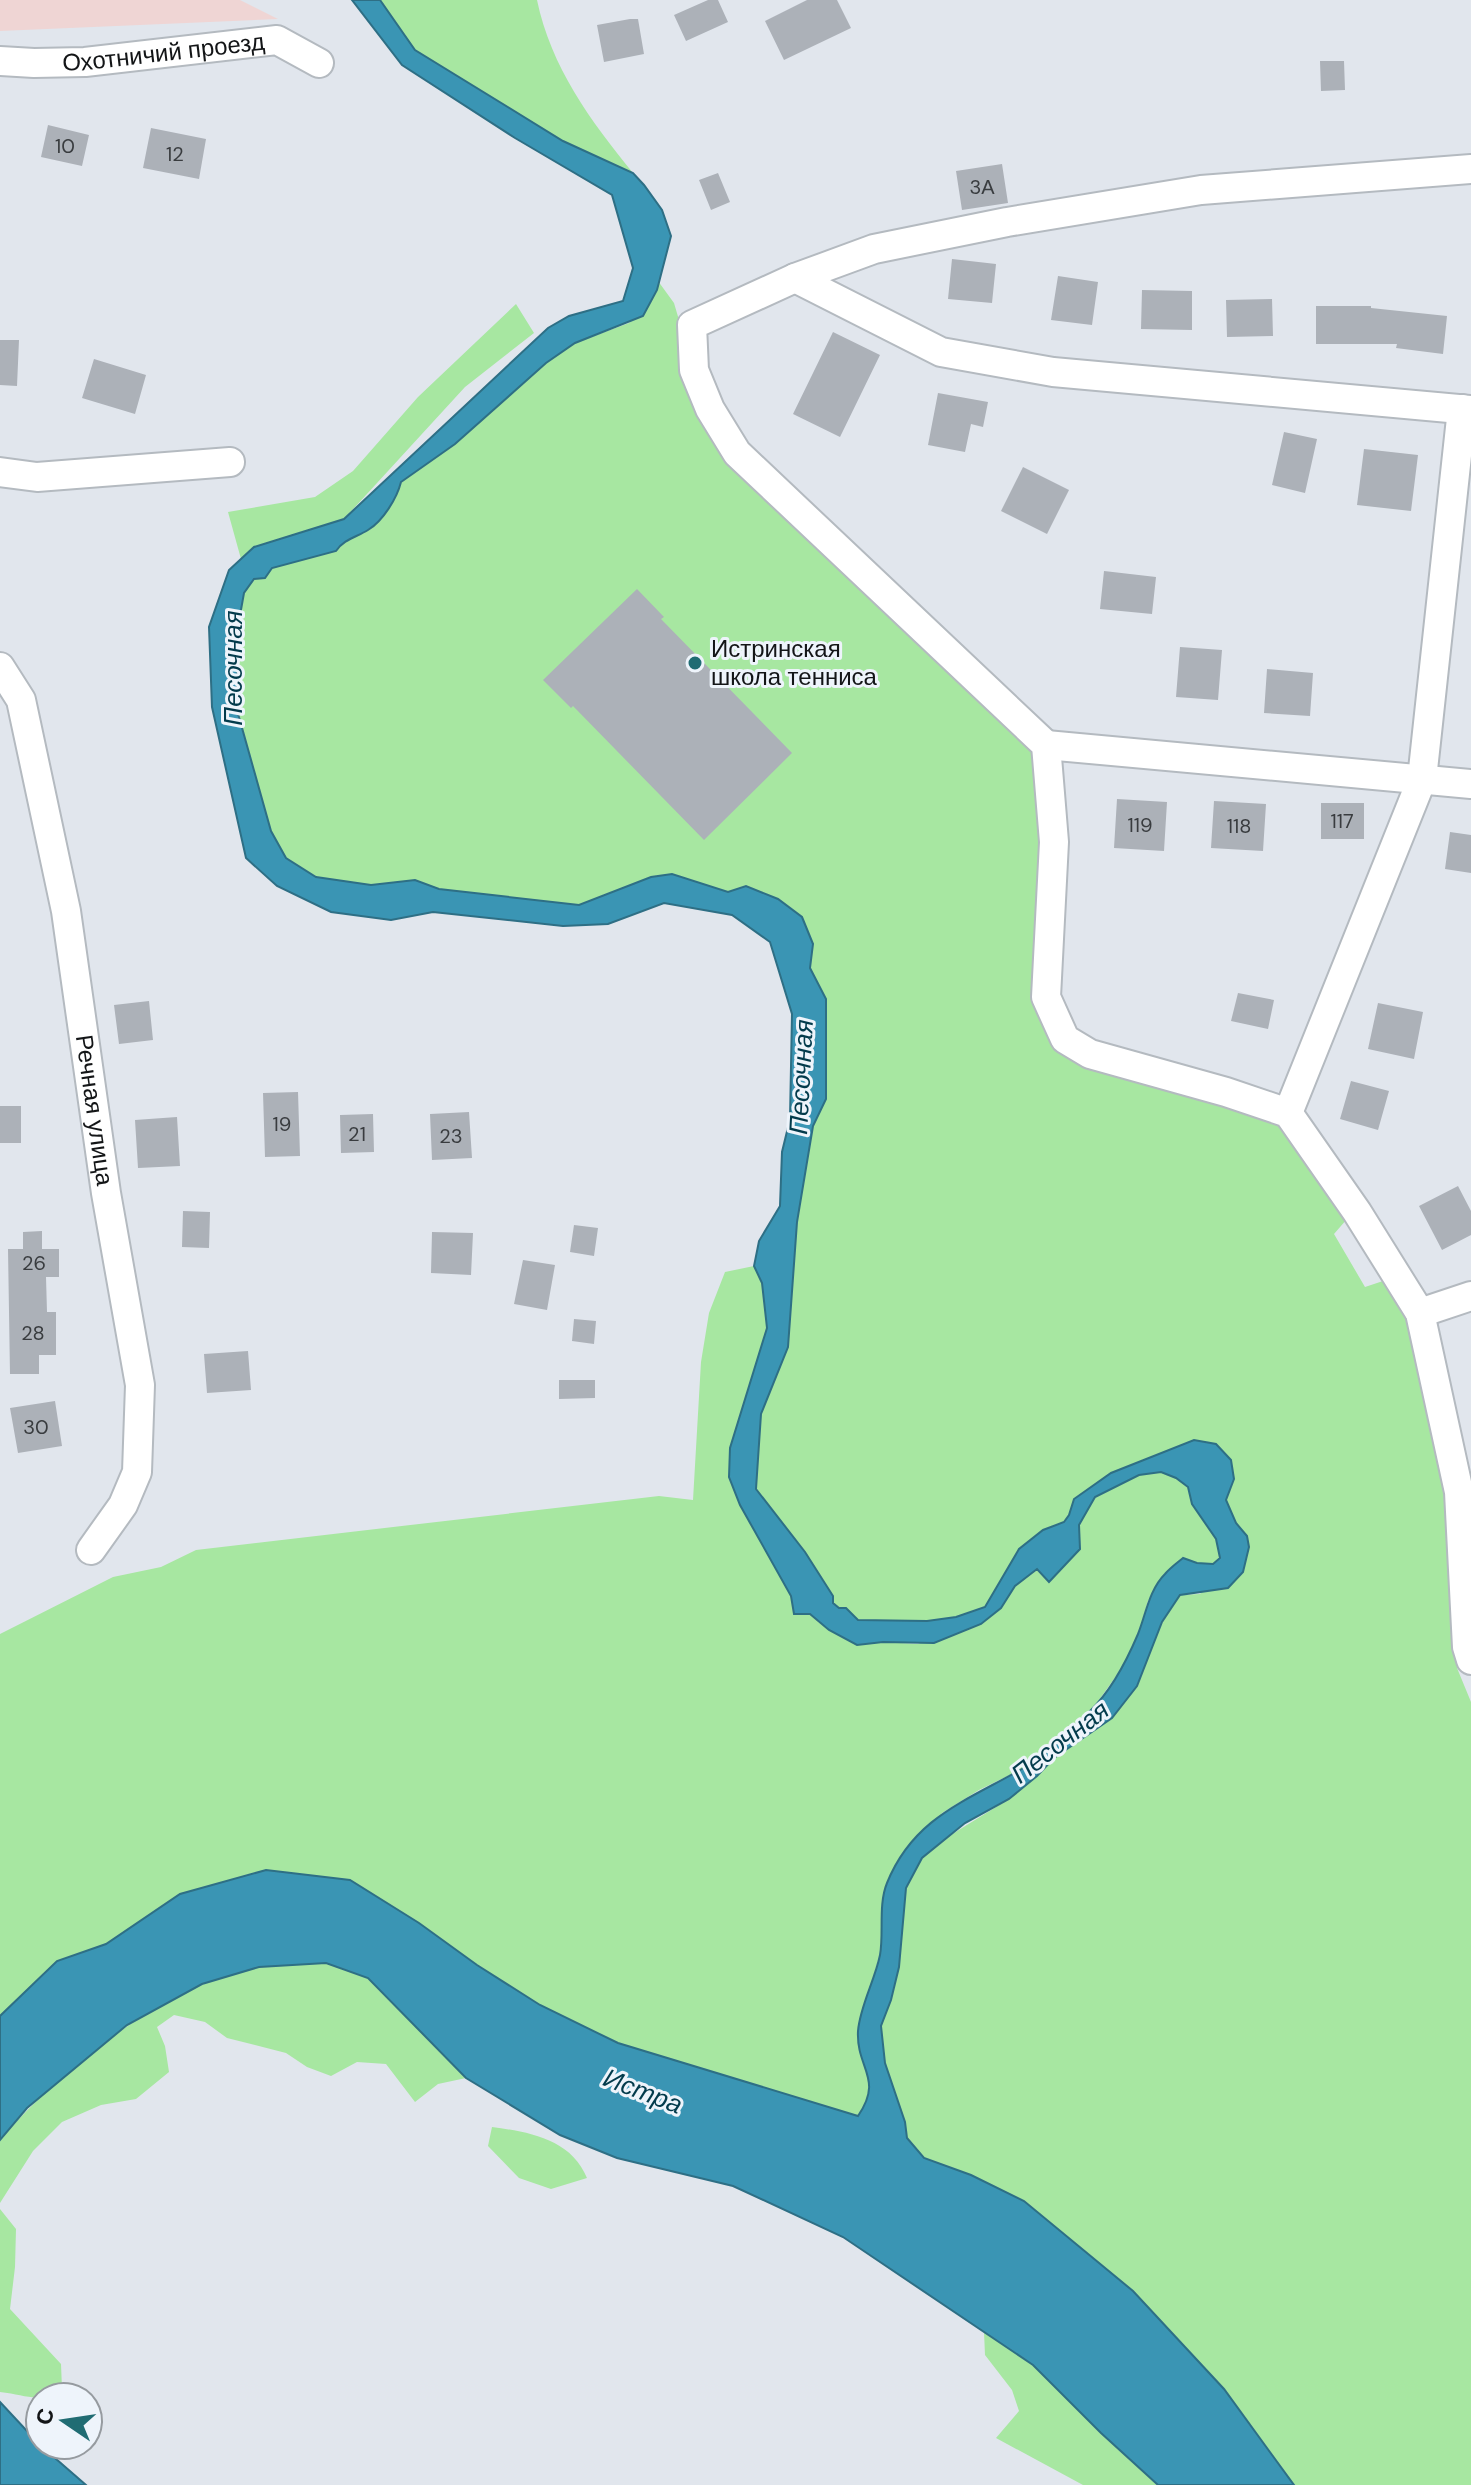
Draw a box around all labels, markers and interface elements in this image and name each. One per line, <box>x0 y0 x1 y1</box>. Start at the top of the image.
street label: Охотничий проезд <box>62 26 266 77</box>
house number: 10 <box>55 133 75 159</box>
house number: 12 <box>166 141 184 167</box>
house number: 3А <box>969 174 995 200</box>
water label: Песочная <box>216 610 250 726</box>
place label: Истринская школа тенниса <box>711 633 878 692</box>
marker: Истринская школа тенниса <box>686 654 704 672</box>
house number: 117 <box>1330 808 1354 834</box>
house number: 119 <box>1127 812 1153 838</box>
house number: 118 <box>1227 813 1251 839</box>
water label: Песочная <box>781 1018 821 1136</box>
street label: Речная улица <box>69 1033 121 1188</box>
house number: 19 <box>273 1111 291 1137</box>
house number: 21 <box>348 1121 366 1147</box>
house number: 23 <box>439 1123 463 1149</box>
house number: 26 <box>22 1250 46 1276</box>
house number: 28 <box>21 1320 45 1346</box>
house number: 30 <box>23 1414 49 1440</box>
water label: Песочная <box>1004 1693 1116 1791</box>
water label: Истра <box>599 2060 687 2122</box>
north arrow <box>24 2381 104 2461</box>
text: С <box>29 2406 61 2428</box>

